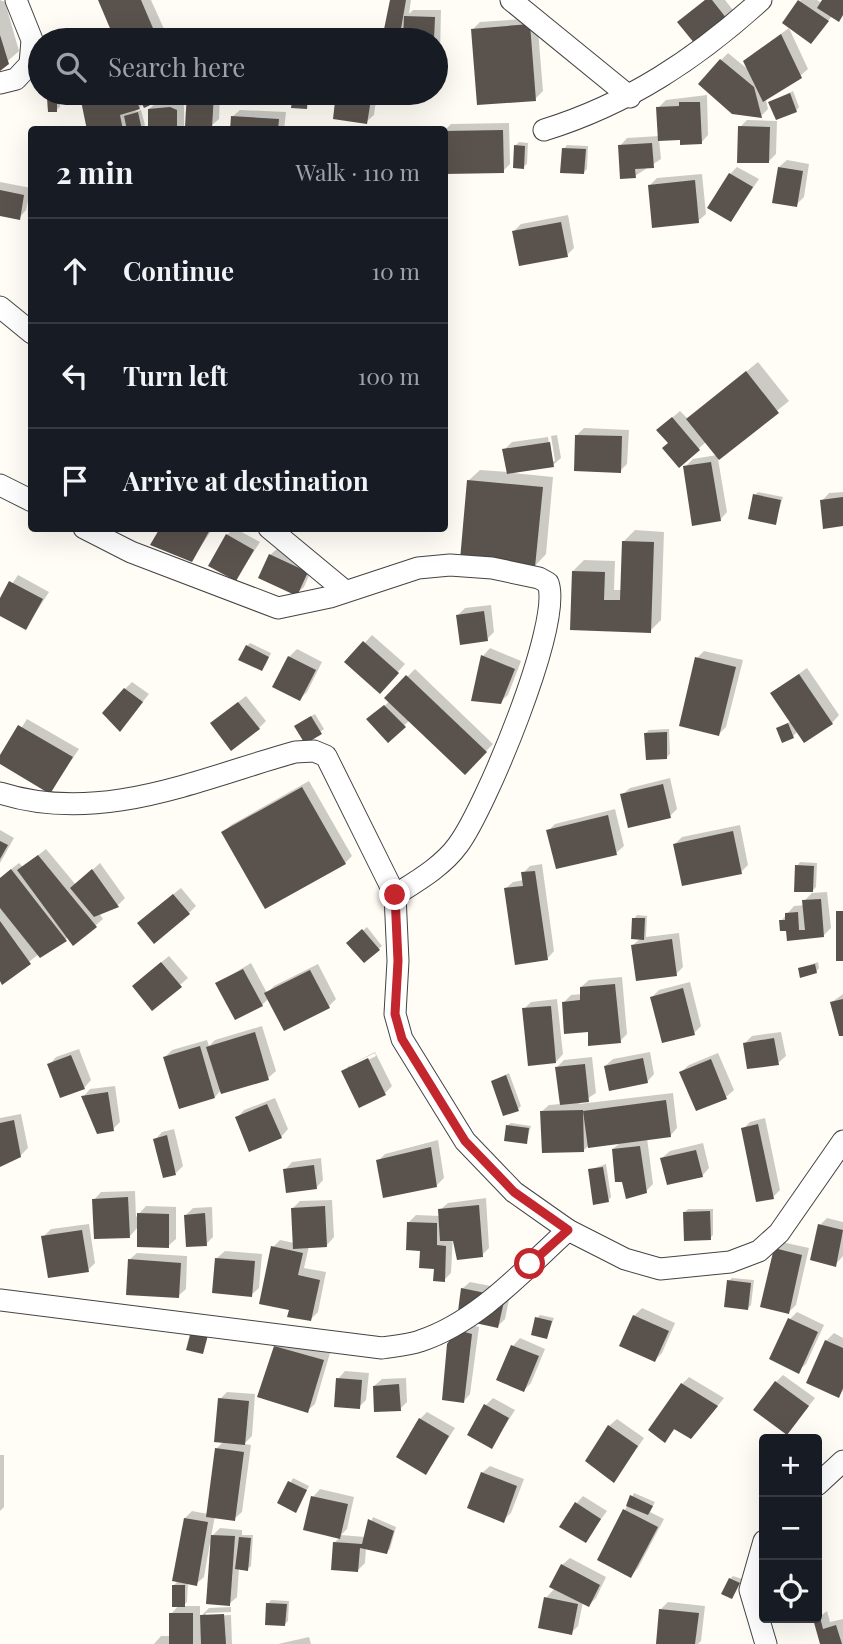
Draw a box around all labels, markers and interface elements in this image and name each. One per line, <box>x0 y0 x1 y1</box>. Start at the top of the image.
search box <box>28 28 448 105</box>
icon: search <box>52 48 90 86</box>
text: Search here <box>108 49 245 84</box>
text: 2 min <box>56 152 133 192</box>
text: Walk · 110 m <box>295 156 420 187</box>
icon: ahead <box>56 252 94 290</box>
text: Continue <box>123 253 234 288</box>
text: 10 m <box>372 255 420 286</box>
icon: left <box>56 357 94 395</box>
text: Turn left <box>123 358 228 393</box>
text: 100 m <box>358 360 420 391</box>
icon: arrive <box>56 462 94 500</box>
text: Arrive at destination <box>123 463 369 498</box>
route end <box>379 879 410 910</box>
route start <box>514 1248 545 1279</box>
map controls <box>759 1434 822 1623</box>
button: + <box>759 1434 822 1497</box>
button: − <box>759 1497 822 1560</box>
button: locate <box>759 1560 822 1623</box>

